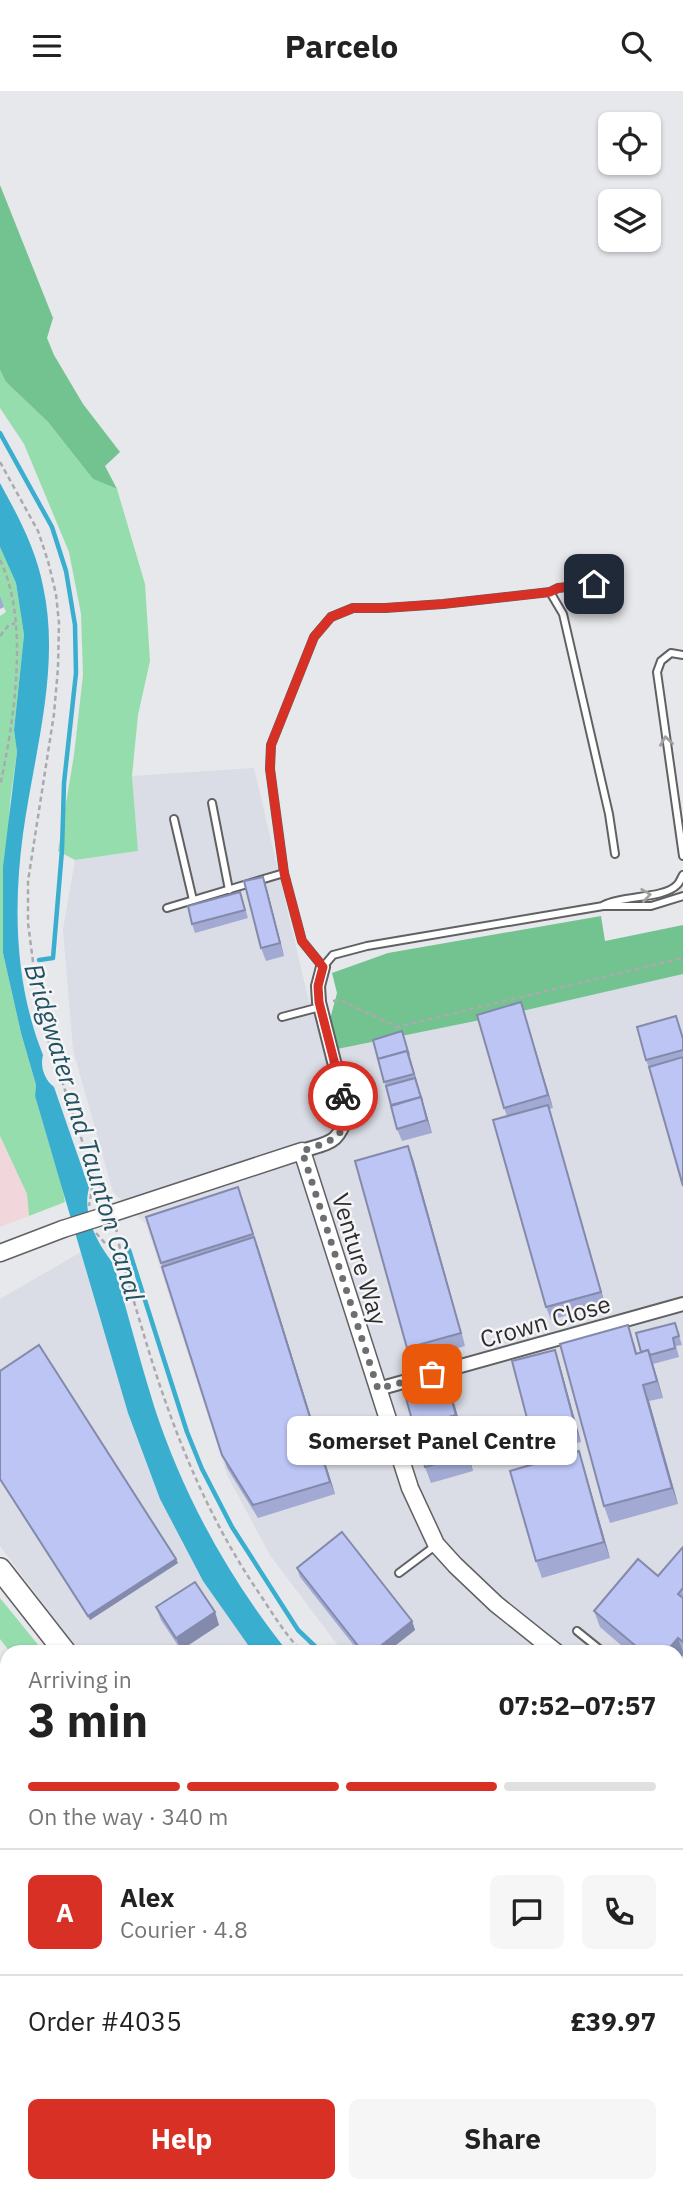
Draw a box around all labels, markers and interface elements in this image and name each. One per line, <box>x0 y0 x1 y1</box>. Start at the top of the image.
text: Parcelo <box>285 25 398 67</box>
icon: menu <box>28 27 66 65</box>
icon: search <box>617 27 655 65</box>
map controls <box>598 112 661 252</box>
button: locate <box>598 112 661 175</box>
button: layers <box>598 189 661 252</box>
pin <box>564 554 624 614</box>
icon: home <box>575 565 613 603</box>
one-way arrow <box>659 735 674 746</box>
one-way arrow <box>640 888 652 903</box>
water label: Bridgwater and Taunton Canal <box>17 959 153 1305</box>
courier <box>308 1061 378 1131</box>
icon: bike <box>324 1077 362 1115</box>
street label: Venture Way <box>325 1189 395 1329</box>
street label: Crown Close <box>476 1287 614 1355</box>
pin <box>402 1344 462 1404</box>
icon: bag <box>413 1355 451 1393</box>
callout: Somerset Panel Centre <box>287 1416 577 1465</box>
text: Somerset Panel Centre <box>308 1425 556 1455</box>
text: Arriving in <box>28 1664 132 1694</box>
text: 07:52–07:57 <box>499 1688 656 1722</box>
text: 3 min <box>28 1690 148 1750</box>
text: On the way · 340 m <box>28 1801 228 1831</box>
button: chat <box>490 1875 564 1949</box>
button: phone <box>582 1875 656 1949</box>
text: Alex <box>120 1880 174 1914</box>
text: A <box>56 1895 74 1929</box>
text: Courier · 4.8 <box>120 1914 248 1944</box>
text: Order #4035 <box>28 2004 182 2038</box>
text: £39.97 <box>570 2004 656 2038</box>
button: Help <box>28 2099 335 2179</box>
button: Share <box>349 2099 656 2179</box>

